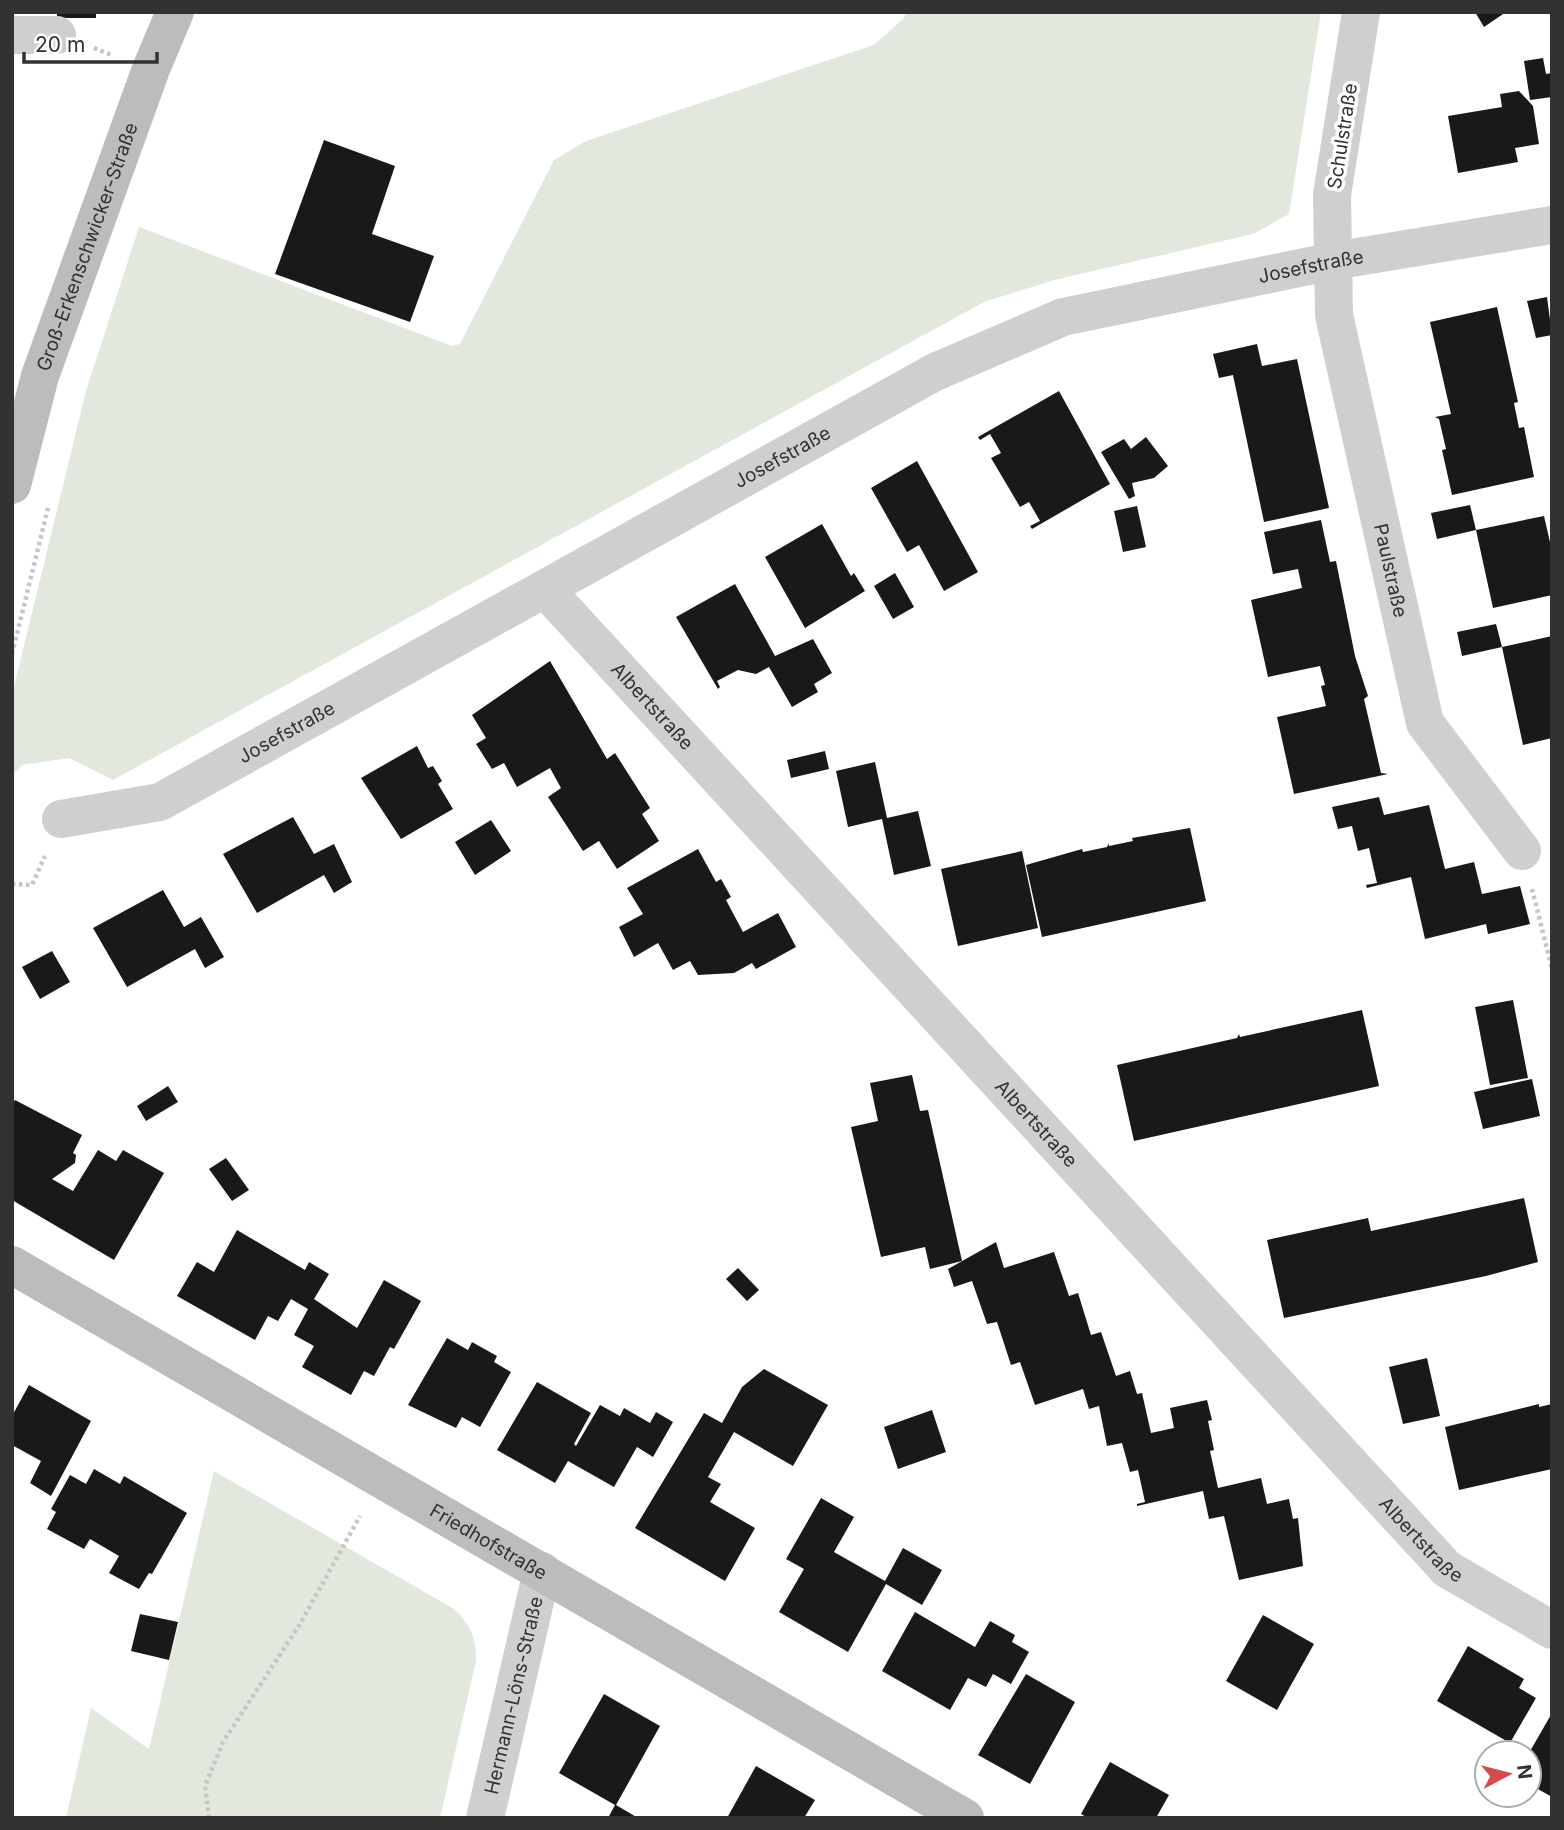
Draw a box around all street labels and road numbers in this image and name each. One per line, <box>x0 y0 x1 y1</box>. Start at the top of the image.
street label: Schulstraße <box>1323 81 1362 191</box>
street label: Groß-Erkenschwicker-Straße <box>32 120 143 374</box>
street label: Josefstraße <box>1256 245 1365 288</box>
street label: Josefstraße <box>730 421 835 493</box>
street label: Paulstraße <box>1369 521 1412 620</box>
street label: Albertstraße <box>606 658 698 755</box>
street label: Josefstraße <box>234 696 339 768</box>
street label: Albertstraße <box>990 1075 1082 1172</box>
street label: Albertstraße <box>1374 1492 1467 1588</box>
street label: Friedhofstraße <box>426 1499 551 1585</box>
street label: Hermann-Löns-Straße <box>480 1594 548 1797</box>

